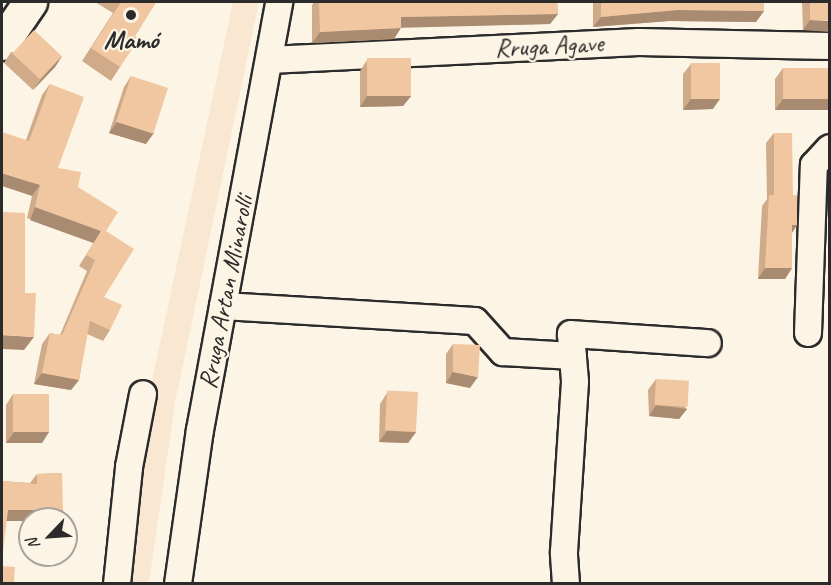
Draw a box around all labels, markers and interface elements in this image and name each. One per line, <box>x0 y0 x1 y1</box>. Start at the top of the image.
marker: Mamó <box>124 8 138 22</box>
place label: Mamó <box>104 24 158 56</box>
street label: Rruga Agave <box>494 28 604 64</box>
street label: Rruga Artan Minarolli <box>192 192 260 392</box>
north arrow <box>18 507 78 567</box>
text: N <box>22 535 45 552</box>

